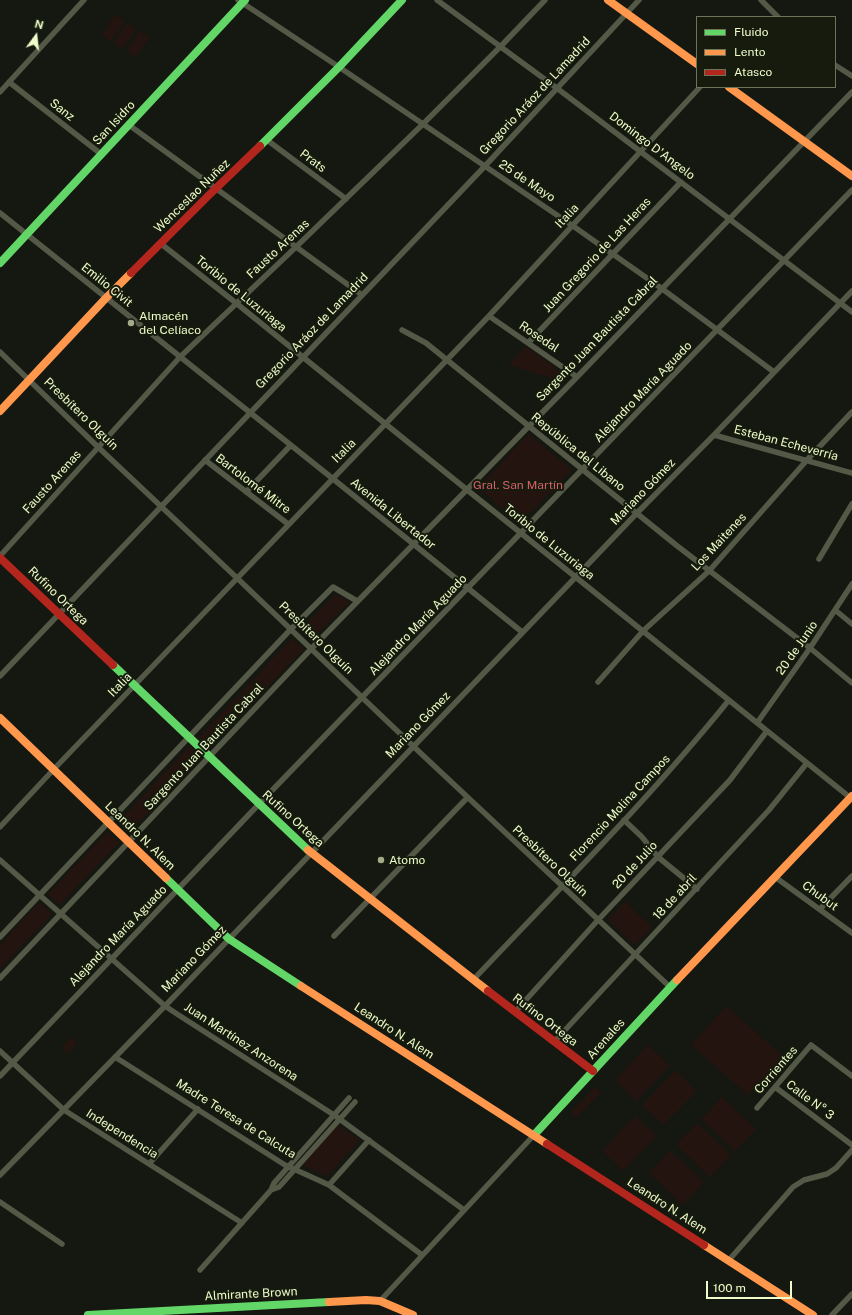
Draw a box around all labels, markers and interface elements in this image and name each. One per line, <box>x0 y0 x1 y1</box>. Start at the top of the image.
north arrow <box>16 16 56 56</box>
legend <box>696 16 836 88</box>
text: N <box>33 17 45 31</box>
text: Fluido <box>734 25 769 39</box>
street label: Gregorio Aráoz de Lamadrid <box>477 34 593 158</box>
text: Lento <box>734 45 765 59</box>
text: Atasco <box>734 65 772 79</box>
street label: Sanz <box>47 96 77 124</box>
street label: San Isidro <box>90 98 138 148</box>
street label: Domingo D'Angelo <box>606 109 698 183</box>
street label: Prats <box>297 146 329 176</box>
street label: Wenceslao Nuñez <box>151 156 233 236</box>
street label: 25 de Mayo <box>496 157 558 205</box>
street label: Juan Gregorio de Las Heras <box>540 195 654 315</box>
street label: Italia <box>552 201 582 231</box>
street label: Fausto Arenas <box>244 216 312 282</box>
street label: Toribio de Luzuriaga <box>193 253 289 335</box>
street label: Emilio Civit <box>78 260 136 310</box>
street label: Gregorio Aráoz de Lamadrid <box>253 270 371 392</box>
street label: Sargento Juan Bautista Cabral <box>533 273 661 405</box>
place label: Almacén del Celíaco <box>139 309 201 337</box>
marker: Almacén del Celíaco <box>126 318 136 328</box>
street label: Rosedal <box>516 318 562 356</box>
street label: Alejandro María Aguado <box>591 339 695 445</box>
street label: Presbítero Olguín <box>41 375 121 453</box>
street label: República del Libano <box>528 410 628 494</box>
street label: Esteban Echeverría <box>732 422 840 464</box>
street label: Italia <box>329 436 359 466</box>
street label: Fausto Arenas <box>20 447 84 517</box>
street label: Bartolomé Mitre <box>213 451 293 517</box>
street label: Mariano Gómez <box>608 456 678 528</box>
street label: Avenida Libertador <box>347 475 439 553</box>
park label: Gral. San Martín <box>473 478 563 492</box>
street label: Toribio de Luzuriaga <box>501 501 597 583</box>
street label: Los Maitenes <box>689 510 749 574</box>
street label: Rufino Ortega <box>25 564 91 628</box>
street label: Alejandro María Aguado <box>366 572 470 678</box>
street label: Presbítero Olguín <box>276 599 356 677</box>
street label: 20 de Junio <box>773 618 821 678</box>
street label: Italia <box>105 670 135 700</box>
street label: Sargento Juan Bautista Cabral <box>141 681 267 813</box>
street label: Mariano Gómez <box>383 689 453 761</box>
street label: Florencio Molina Campos <box>567 752 673 864</box>
street label: Rufino Ortega <box>259 788 327 850</box>
street label: Leandro N. Alem <box>102 799 178 873</box>
street label: Presbítero Olguín <box>509 822 591 900</box>
street label: 20 de Julio <box>610 838 660 892</box>
place label: Atomo <box>389 853 425 867</box>
marker: Atomo <box>376 855 386 865</box>
street label: 18 de abril <box>650 871 700 923</box>
street label: Chubut <box>799 878 841 914</box>
street label: Alejandro María Aguado <box>66 883 170 989</box>
street label: Mariano Gómez <box>159 923 229 995</box>
street label: Rufino Ortega <box>510 991 580 1049</box>
street label: Juan Martínez Anzorena <box>181 1000 301 1084</box>
street label: Leandro N. Alem <box>351 1000 437 1062</box>
street label: Arenales <box>584 1016 628 1062</box>
street label: Corrientes <box>751 1043 801 1097</box>
street label: Madre Teresa de Calcuta <box>173 1076 299 1162</box>
street label: Calle N° 3 <box>783 1077 837 1123</box>
street label: Independencia <box>83 1106 161 1162</box>
street label: Leandro N. Alem <box>624 1175 710 1237</box>
scale bar <box>708 1273 794 1299</box>
text: 100 m <box>713 1281 746 1295</box>
street label: Almirante Brown <box>204 1284 298 1304</box>

